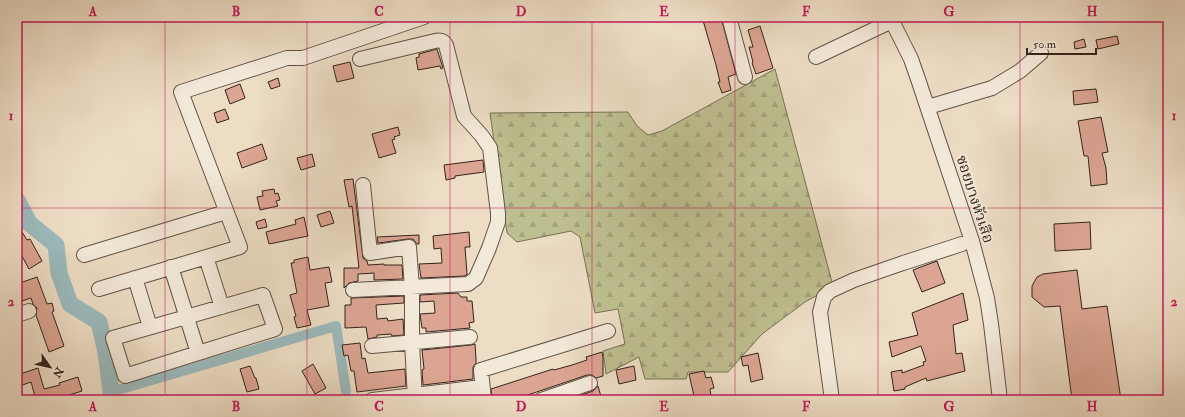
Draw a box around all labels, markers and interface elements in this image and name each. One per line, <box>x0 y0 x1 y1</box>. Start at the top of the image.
text: A <box>88 4 98 20</box>
text: B <box>232 4 240 20</box>
text: C <box>374 4 384 20</box>
text: D <box>516 4 527 20</box>
text: E <box>659 4 669 20</box>
text: F <box>802 4 811 20</box>
text: G <box>944 4 955 20</box>
text: H <box>1087 4 1098 20</box>
scale bar <box>1027 30 1096 56</box>
text: 50 m <box>1033 37 1057 52</box>
text: 1 <box>9 108 14 124</box>
text: 1 <box>1172 108 1177 124</box>
street label: ซอยบางหัวเสือ <box>951 153 998 245</box>
text: 2 <box>8 294 15 310</box>
text: 2 <box>1171 294 1178 310</box>
north arrow <box>30 347 70 387</box>
text: N <box>49 364 67 381</box>
text: A <box>88 399 98 415</box>
text: B <box>232 399 240 415</box>
text: C <box>374 399 384 415</box>
text: D <box>516 399 527 415</box>
text: E <box>659 399 669 415</box>
text: F <box>802 399 811 415</box>
text: G <box>944 399 955 415</box>
text: H <box>1087 399 1098 415</box>

